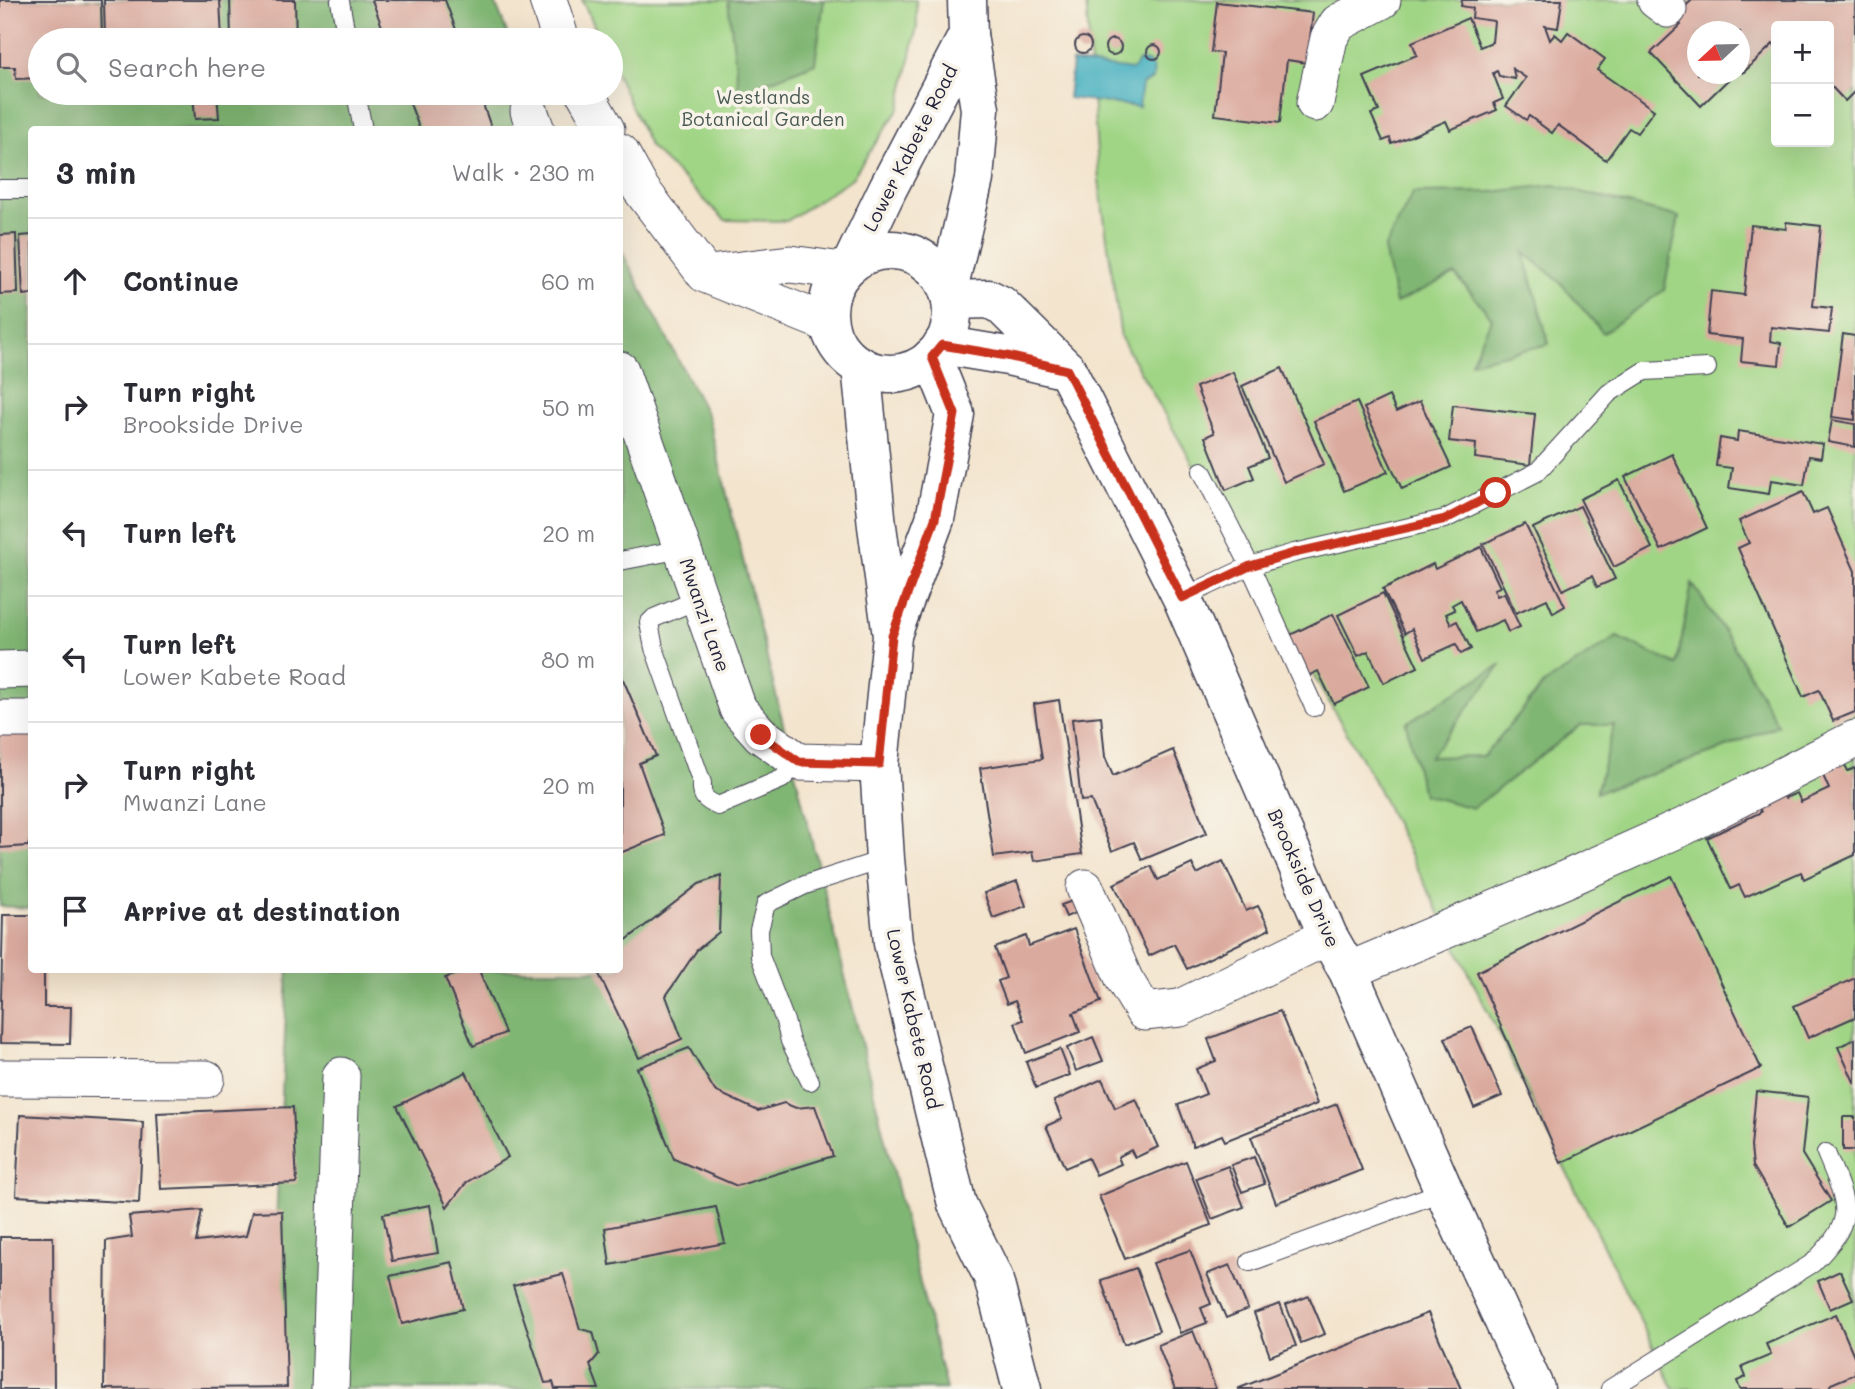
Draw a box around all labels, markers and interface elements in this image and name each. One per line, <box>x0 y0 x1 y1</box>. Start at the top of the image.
north arrow <box>1687 21 1750 84</box>
map controls <box>1771 21 1834 147</box>
button: + <box>1771 21 1834 84</box>
search box <box>28 28 623 105</box>
icon: search <box>52 48 90 86</box>
text: Search here <box>108 50 266 84</box>
street label: Lower Kabete Road <box>857 60 962 235</box>
park label: Westlands Botanical Garden <box>681 84 845 131</box>
button: − <box>1771 84 1834 147</box>
text: 3 min <box>56 152 136 192</box>
text: Walk · 230 m <box>452 157 595 187</box>
icon: ahead <box>56 262 94 300</box>
text: Continue <box>123 264 239 298</box>
text: 60 m <box>541 266 595 296</box>
text: Turn right <box>123 375 256 409</box>
icon: right <box>56 388 94 426</box>
text: 50 m <box>542 392 595 422</box>
text: Brookside Drive <box>123 409 304 439</box>
route start <box>1480 477 1511 508</box>
icon: left <box>56 514 94 552</box>
text: Turn left <box>123 516 236 550</box>
text: 20 m <box>542 518 595 548</box>
street label: Mwanzi Lane <box>674 555 737 675</box>
text: Turn left <box>123 627 236 661</box>
icon: left <box>56 640 94 678</box>
text: 80 m <box>541 644 595 674</box>
text: Lower Kabete Road <box>123 661 346 691</box>
route end <box>745 719 776 750</box>
text: Turn right <box>123 753 256 787</box>
icon: right <box>56 766 94 804</box>
text: 20 m <box>542 770 595 800</box>
text: Mwanzi Lane <box>123 787 267 817</box>
street label: Brookside Drive <box>1263 805 1346 951</box>
icon: arrive <box>56 892 94 930</box>
text: Arrive at destination <box>123 894 400 928</box>
street label: Lower Kabete Road <box>882 926 947 1111</box>

